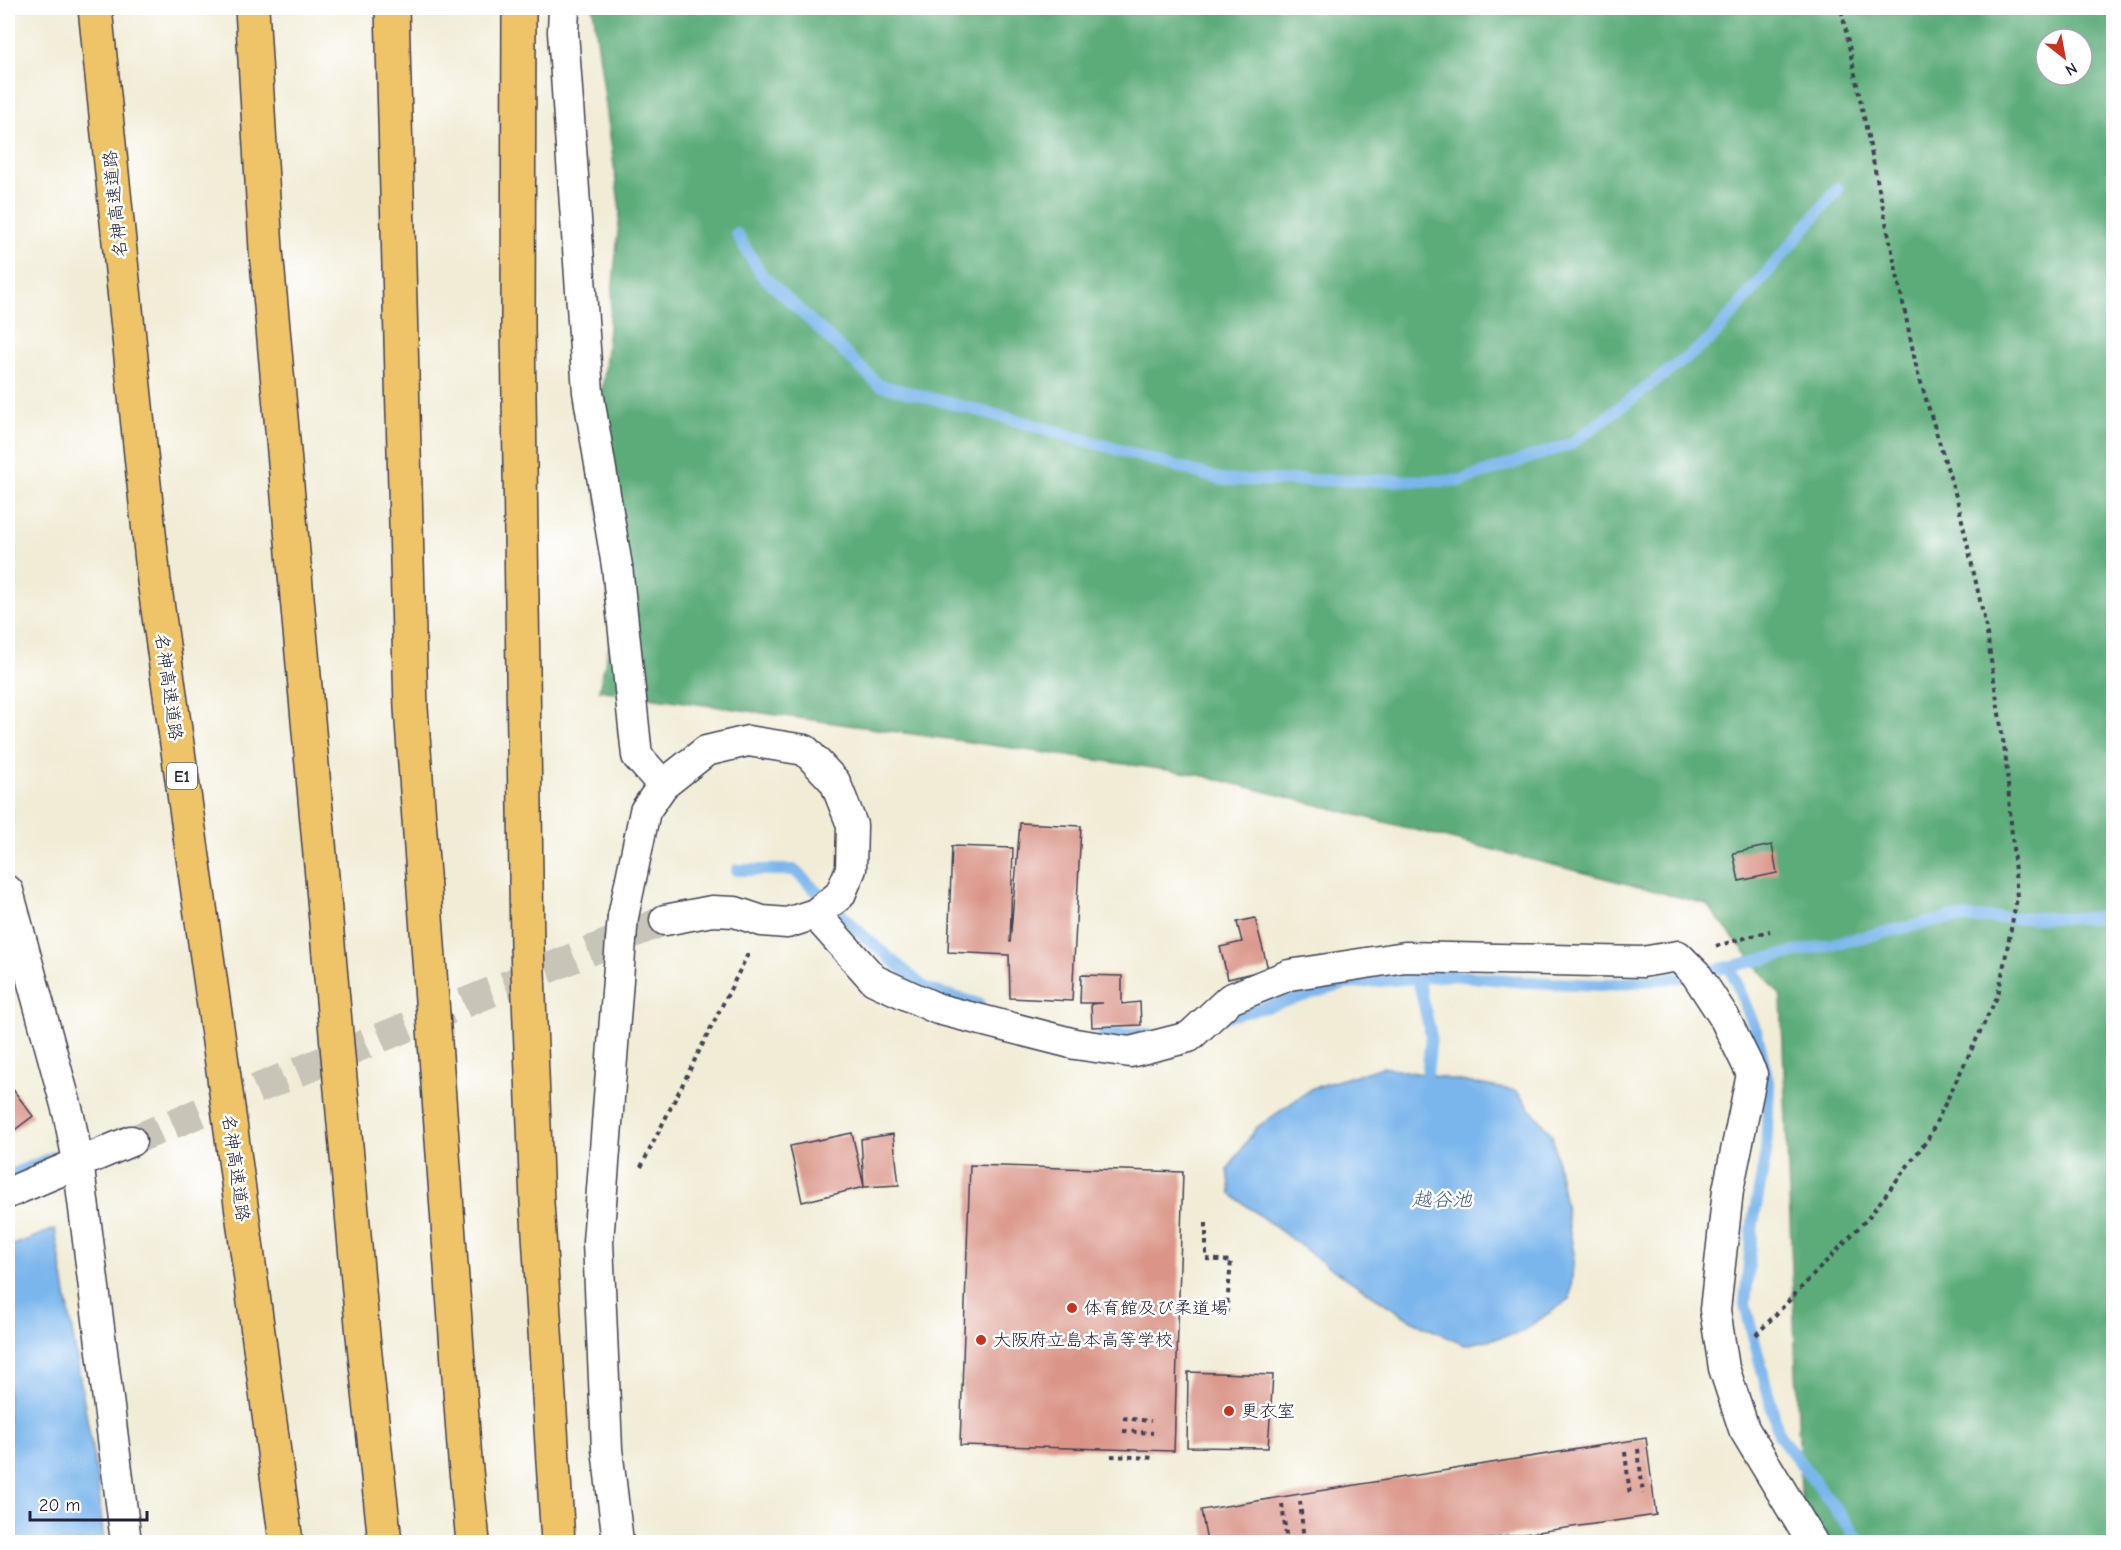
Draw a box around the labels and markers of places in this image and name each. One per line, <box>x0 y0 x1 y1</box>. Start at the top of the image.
place label: 体育館及び柔道場 <box>1084 1298 1228 1319</box>
marker: 体育館及び柔道場 <box>1065 1301 1079 1315</box>
place label: 大阪府立島本高等学校 <box>993 1330 1173 1351</box>
marker: 大阪府立島本高等学校 <box>974 1333 988 1347</box>
place label: 更衣室 <box>1241 1401 1295 1422</box>
marker: 更衣室 <box>1222 1404 1236 1418</box>

